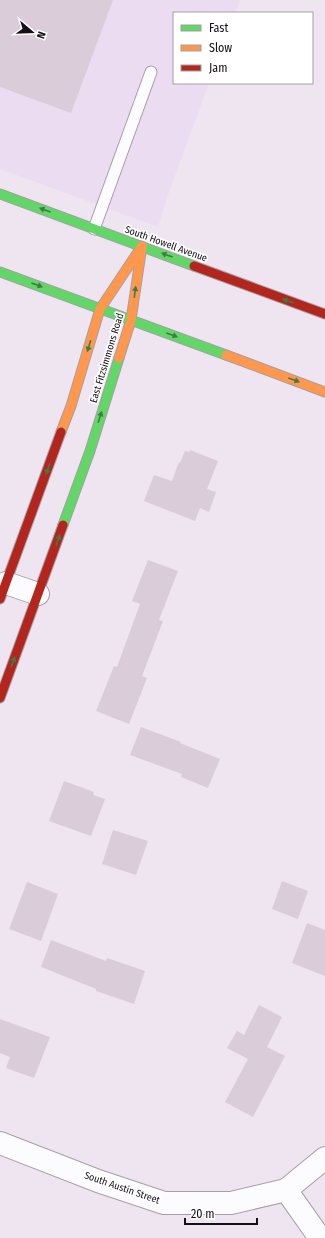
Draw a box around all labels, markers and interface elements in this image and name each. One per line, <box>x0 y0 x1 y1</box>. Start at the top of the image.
north arrow <box>12 12 52 52</box>
legend <box>173 12 313 84</box>
text: Fast <box>209 21 228 35</box>
text: N <box>34 30 48 40</box>
text: Slow <box>209 41 232 55</box>
text: Jam <box>209 61 227 75</box>
one-way arrow <box>38 207 50 213</box>
street label: South Howell Avenue <box>123 224 209 265</box>
one-way arrow <box>160 252 172 258</box>
one-way arrow <box>31 283 43 289</box>
one-way arrow <box>132 286 138 298</box>
one-way arrow <box>282 297 294 303</box>
street label: East Fitzsimmons Road <box>88 312 126 404</box>
one-way arrow <box>166 333 178 339</box>
one-way arrow <box>86 341 92 353</box>
one-way arrow <box>288 377 300 383</box>
one-way arrow <box>97 410 103 422</box>
one-way arrow <box>44 464 50 476</box>
one-way arrow <box>55 533 61 545</box>
one-way arrow <box>11 655 17 667</box>
street label: South Austin Street <box>83 1169 162 1207</box>
scale bar <box>185 1200 257 1226</box>
text: 20 m <box>191 1207 215 1221</box>

